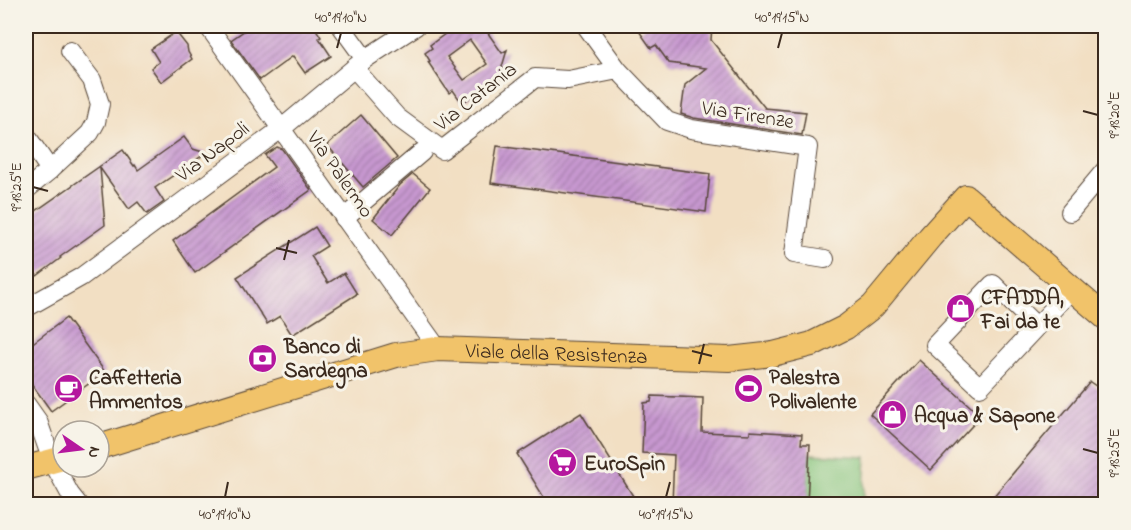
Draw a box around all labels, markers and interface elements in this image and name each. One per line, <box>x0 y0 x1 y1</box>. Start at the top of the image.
text: 40°19'10"N <box>315 7 367 29</box>
text: 40°19'15"N <box>755 7 809 29</box>
street label: Via Catania <box>428 56 524 140</box>
text: 9°18'20"E <box>1104 91 1126 139</box>
street label: Via Firenze <box>698 94 797 138</box>
street label: Via Napoli <box>169 115 257 191</box>
street label: Via Palermo <box>298 125 380 225</box>
text: 9°18'25"E <box>6 162 28 212</box>
place label: CFADDA, Fai da te <box>980 284 1064 338</box>
shop icon: CFADDA, Fai da te <box>944 293 976 325</box>
place label: Banco di Sardegna <box>283 333 368 389</box>
street label: Viale della Resistenza <box>464 337 648 373</box>
bank icon: Banco di Sardegna <box>247 342 279 374</box>
place label: Caffetteria Ammentos <box>89 364 183 418</box>
place label: Palestra Polivalente <box>769 364 857 418</box>
cafe icon: Caffetteria Ammentos <box>52 373 84 405</box>
sports icon: Palestra Polivalente <box>732 373 764 405</box>
shop icon: Acqua & Sapone <box>877 399 909 431</box>
place label: Acqua & Sapone <box>914 402 1056 432</box>
north arrow <box>51 419 111 479</box>
text: 9°18'25"E <box>1104 428 1126 478</box>
text: N <box>81 444 107 460</box>
supermarket icon: EuroSpin <box>547 447 579 479</box>
place label: EuroSpin <box>584 450 665 480</box>
text: 40°19'10"N <box>199 504 251 526</box>
text: 40°19'15"N <box>639 504 693 526</box>

